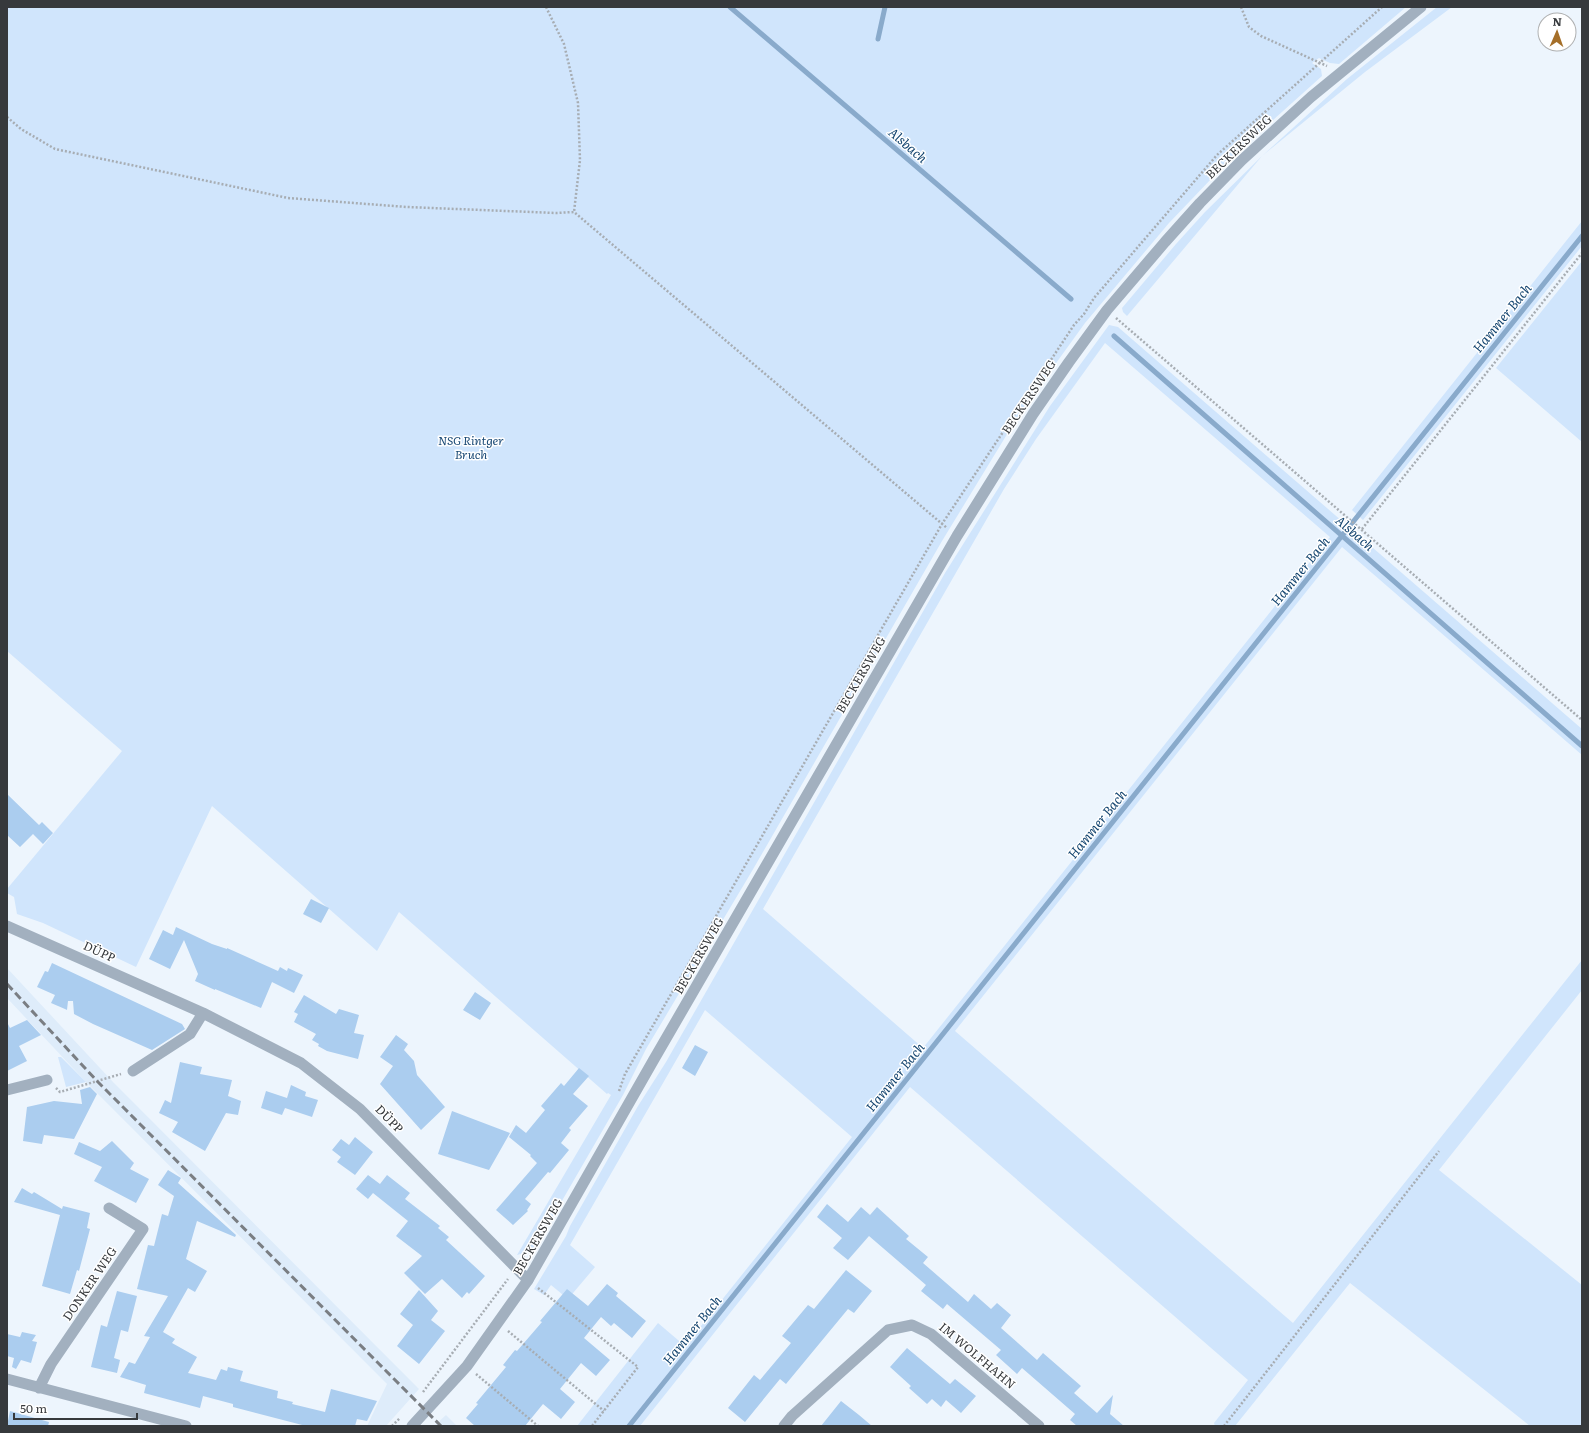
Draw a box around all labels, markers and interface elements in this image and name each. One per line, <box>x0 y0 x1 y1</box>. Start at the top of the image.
north arrow <box>1537 12 1577 52</box>
text: N <box>1552 13 1562 29</box>
street label: BECKERSWEG <box>1201 110 1276 183</box>
water label: Alsbach <box>885 122 932 167</box>
water label: Hammer Bach <box>1468 279 1536 356</box>
street label: BECKERSWEG <box>997 356 1060 437</box>
park label: NSG Rintger Bruch <box>438 431 504 463</box>
water label: Alsbach <box>1332 510 1379 555</box>
water label: Hammer Bach <box>1266 532 1334 609</box>
street label: BECKERSWEG <box>831 633 889 716</box>
water label: Hammer Bach <box>1063 785 1131 862</box>
street label: BECKERSWEG <box>669 914 727 997</box>
street label: DÜPP <box>81 936 118 966</box>
water label: Hammer Bach <box>861 1038 929 1115</box>
street label: DÜPP <box>372 1100 408 1136</box>
street label: BECKERSWEG <box>508 1195 566 1278</box>
street label: DONKER WEG <box>58 1243 121 1324</box>
water label: Hammer Bach <box>658 1291 726 1368</box>
street label: IM WOLFHAHN <box>935 1318 1020 1393</box>
scale bar <box>14 1395 137 1421</box>
text: 50 m <box>20 1399 47 1417</box>

